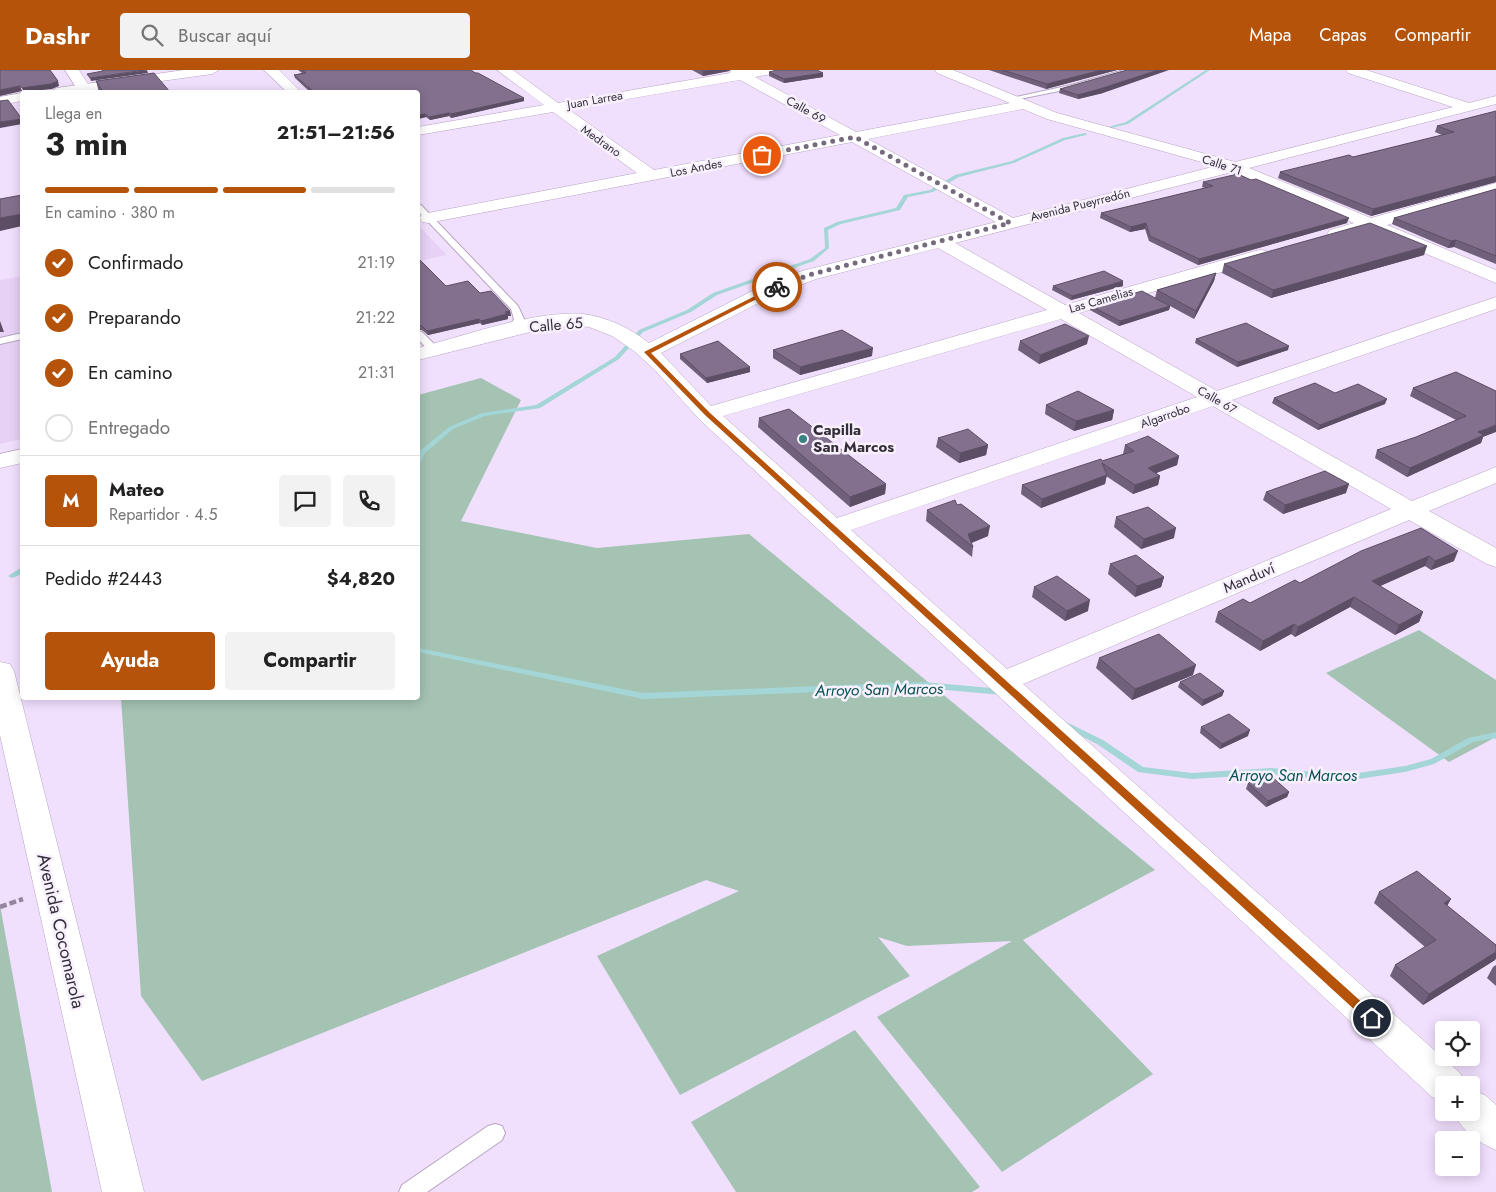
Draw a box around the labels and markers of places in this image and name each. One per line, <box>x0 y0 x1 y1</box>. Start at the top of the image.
pin <box>741 134 783 176</box>
place label: Capilla San Marcos <box>813 419 894 458</box>
marker: Capilla San Marcos <box>797 433 809 445</box>
pin <box>1351 997 1393 1039</box>

